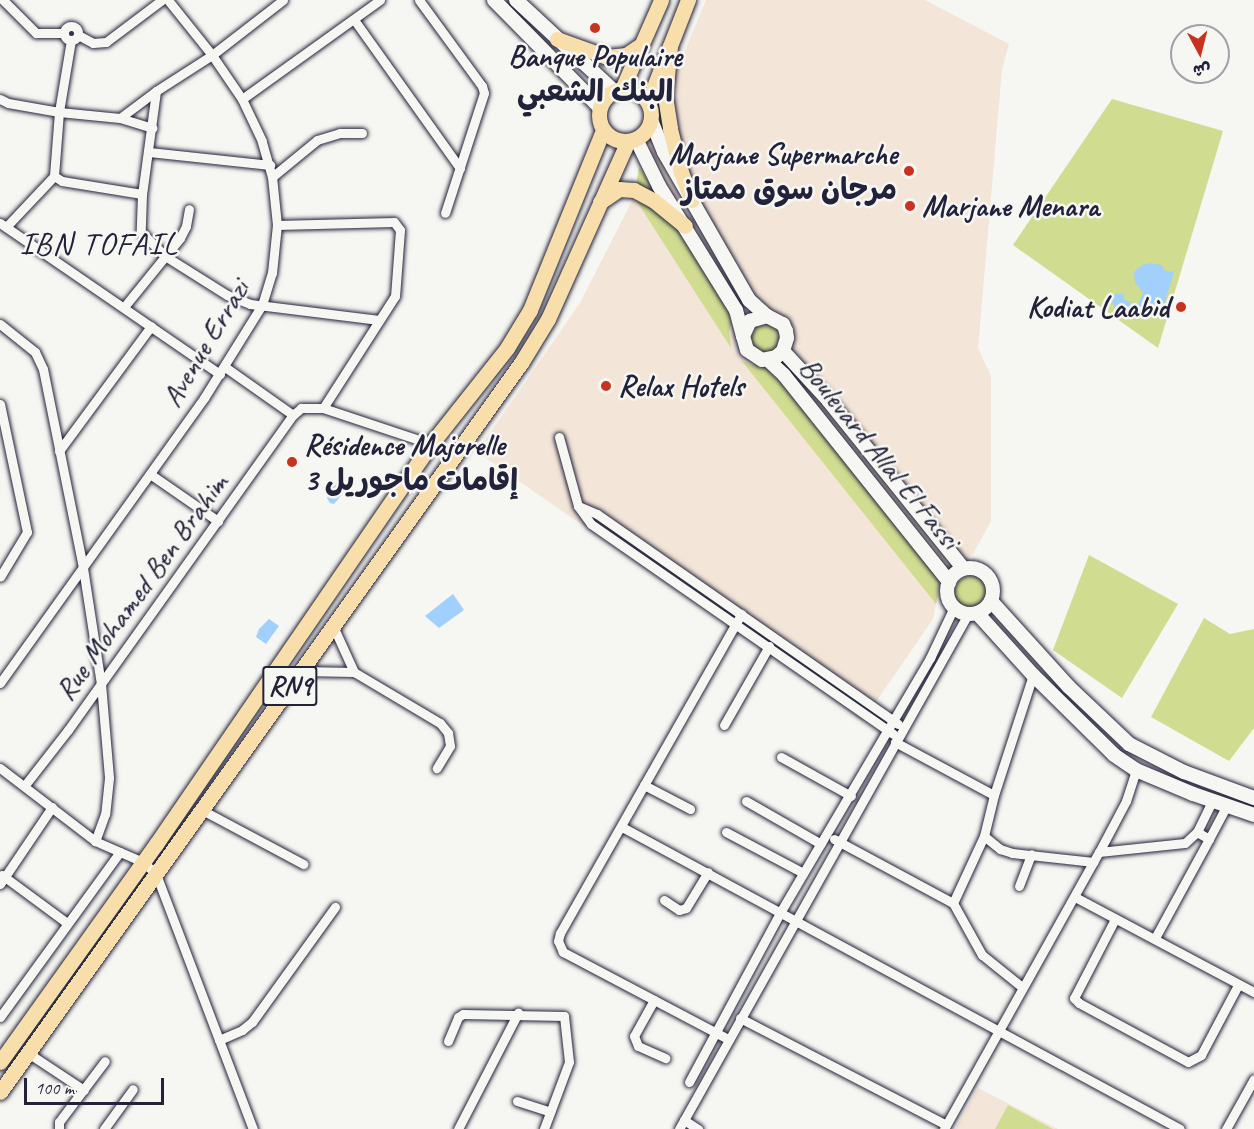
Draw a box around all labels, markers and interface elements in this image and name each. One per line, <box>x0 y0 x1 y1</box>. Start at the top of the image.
marker: Banque Populaire البنك الشعبي <box>588 21 602 35</box>
north arrow <box>1170 24 1230 84</box>
place label: Banque Populaire البنك الشعبي <box>508 38 682 109</box>
text: ش <box>1192 59 1212 81</box>
place label: Marjane Supermarche مرجان سوق ممتاز <box>669 136 897 207</box>
marker: Marjane Supermarche مرجان سوق ممتاز <box>902 164 916 178</box>
place label: Marjane Menara <box>922 188 1099 224</box>
marker: Marjane Menara <box>903 199 917 213</box>
district label: IBN TOFAIL <box>21 225 177 263</box>
street label: Avenue Errazi <box>153 273 257 413</box>
place label: Kodiat Laabid <box>1027 289 1169 325</box>
marker: Kodiat Laabid <box>1174 300 1188 314</box>
street label: Boulevard Allal El Fassi <box>792 350 968 556</box>
place label: Relax Hotels <box>618 368 743 404</box>
marker: Relax Hotels <box>599 379 613 393</box>
place label: Résidence Majorelle إقامات ماجوريل 3 <box>304 427 518 498</box>
marker: Résidence Majorelle إقامات ماجوريل 3 <box>285 455 299 469</box>
street label: Rue Mohamed Ben Brahim <box>47 467 235 707</box>
road number: RN9 <box>262 661 318 711</box>
scale bar <box>27 1066 166 1104</box>
text: 100 m <box>35 1077 74 1099</box>

